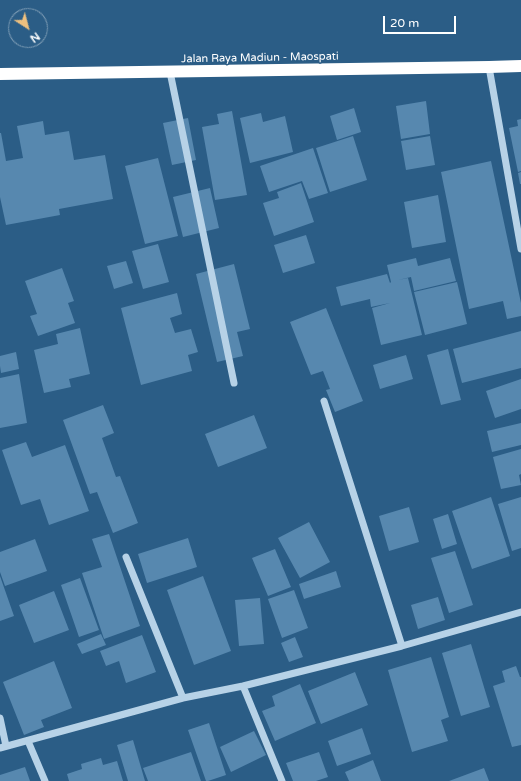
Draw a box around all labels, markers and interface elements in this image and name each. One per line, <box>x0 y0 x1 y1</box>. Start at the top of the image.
north arrow <box>8 8 48 48</box>
scale bar <box>385 8 458 34</box>
text: 20 m <box>390 16 419 30</box>
text: N <box>27 29 42 45</box>
street label: Jalan Raya Madiun - Maospati <box>181 50 339 66</box>

